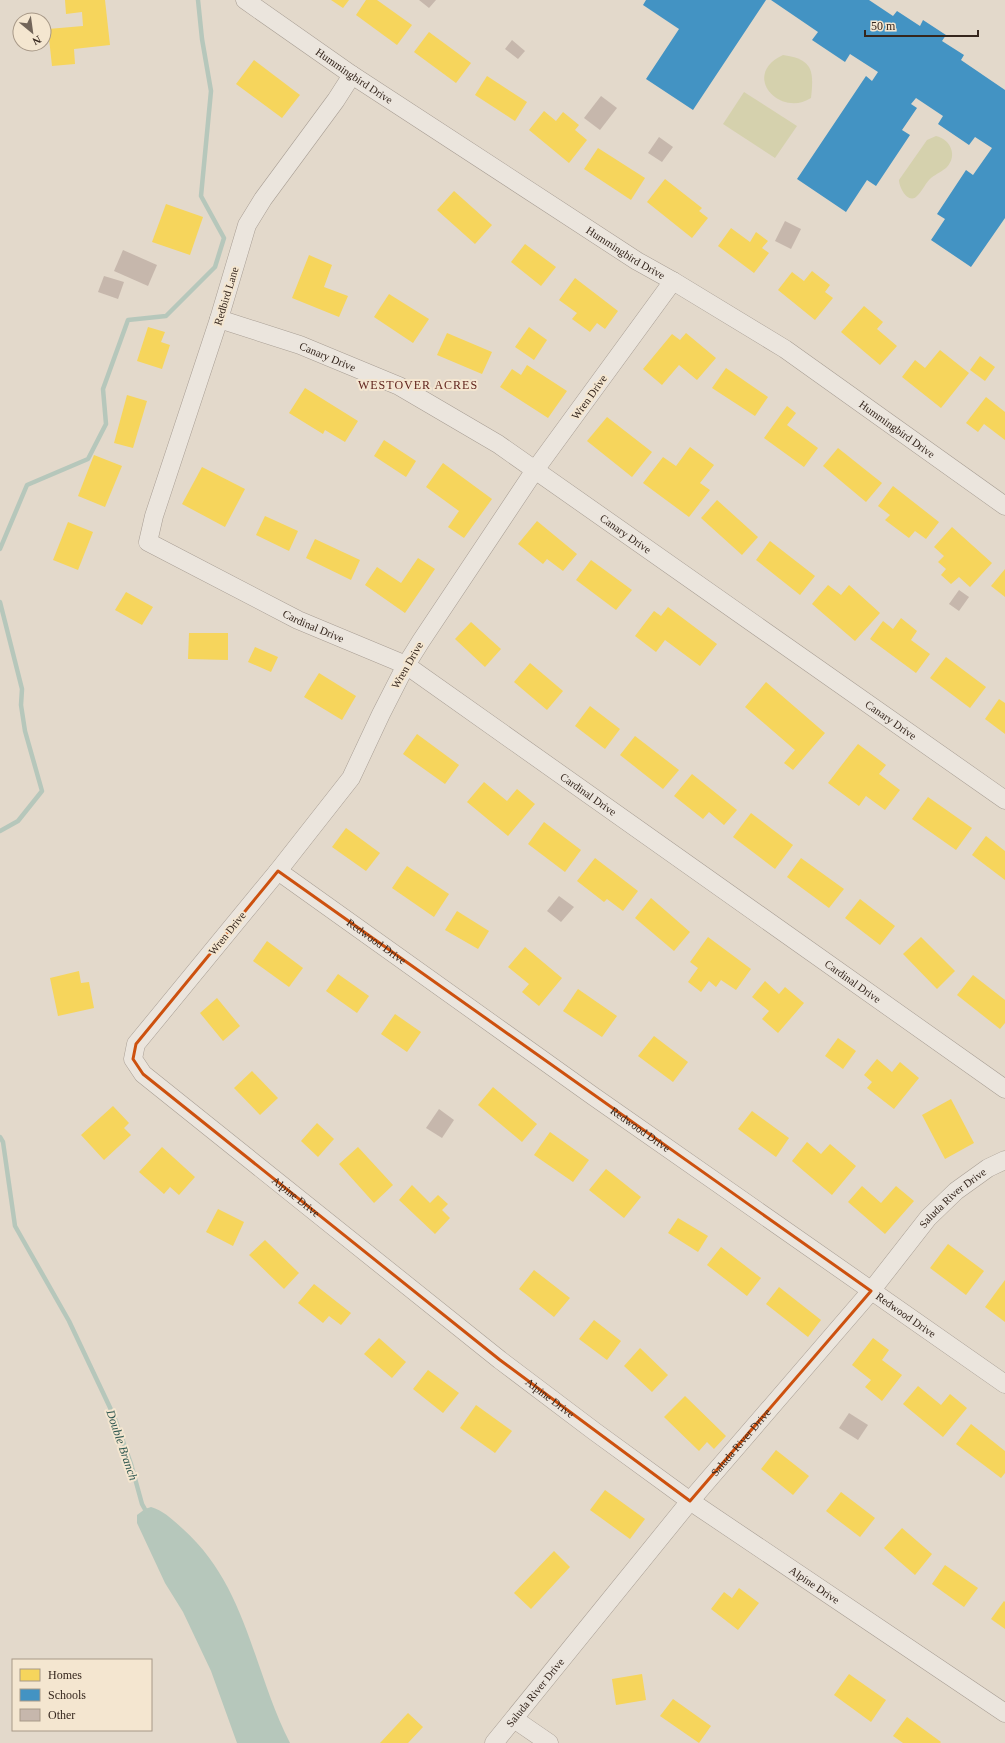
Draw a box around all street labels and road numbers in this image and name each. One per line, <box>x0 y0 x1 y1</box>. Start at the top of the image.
street label: Hummingbird Drive <box>314 46 395 106</box>
street label: Hummingbird Drive <box>584 224 667 281</box>
street label: Redbird Lane <box>211 265 241 327</box>
street label: Canary Drive <box>298 340 358 373</box>
street label: Wren Drive <box>569 372 609 421</box>
street label: Hummingbird Drive <box>857 398 937 460</box>
street label: Canary Drive <box>598 512 654 556</box>
street label: Cardinal Drive <box>281 607 346 645</box>
street label: Wren Drive <box>389 639 425 690</box>
street label: Canary Drive <box>863 698 919 742</box>
street label: Cardinal Drive <box>558 770 619 818</box>
street label: Wren Drive <box>206 909 248 957</box>
street label: Redwood Drive <box>344 916 409 967</box>
street label: Cardinal Drive <box>823 957 883 1005</box>
street label: Redwood Drive <box>608 1104 673 1154</box>
street label: Saluda River Drive <box>917 1165 988 1230</box>
street label: Alpine Drive <box>270 1174 322 1219</box>
street label: Redwood Drive <box>874 1290 938 1340</box>
street label: Alpine Drive <box>523 1376 577 1420</box>
street label: Saluda River Drive <box>708 1406 773 1478</box>
street label: Alpine Drive <box>787 1564 842 1606</box>
street label: Saluda River Drive <box>503 1656 566 1729</box>

